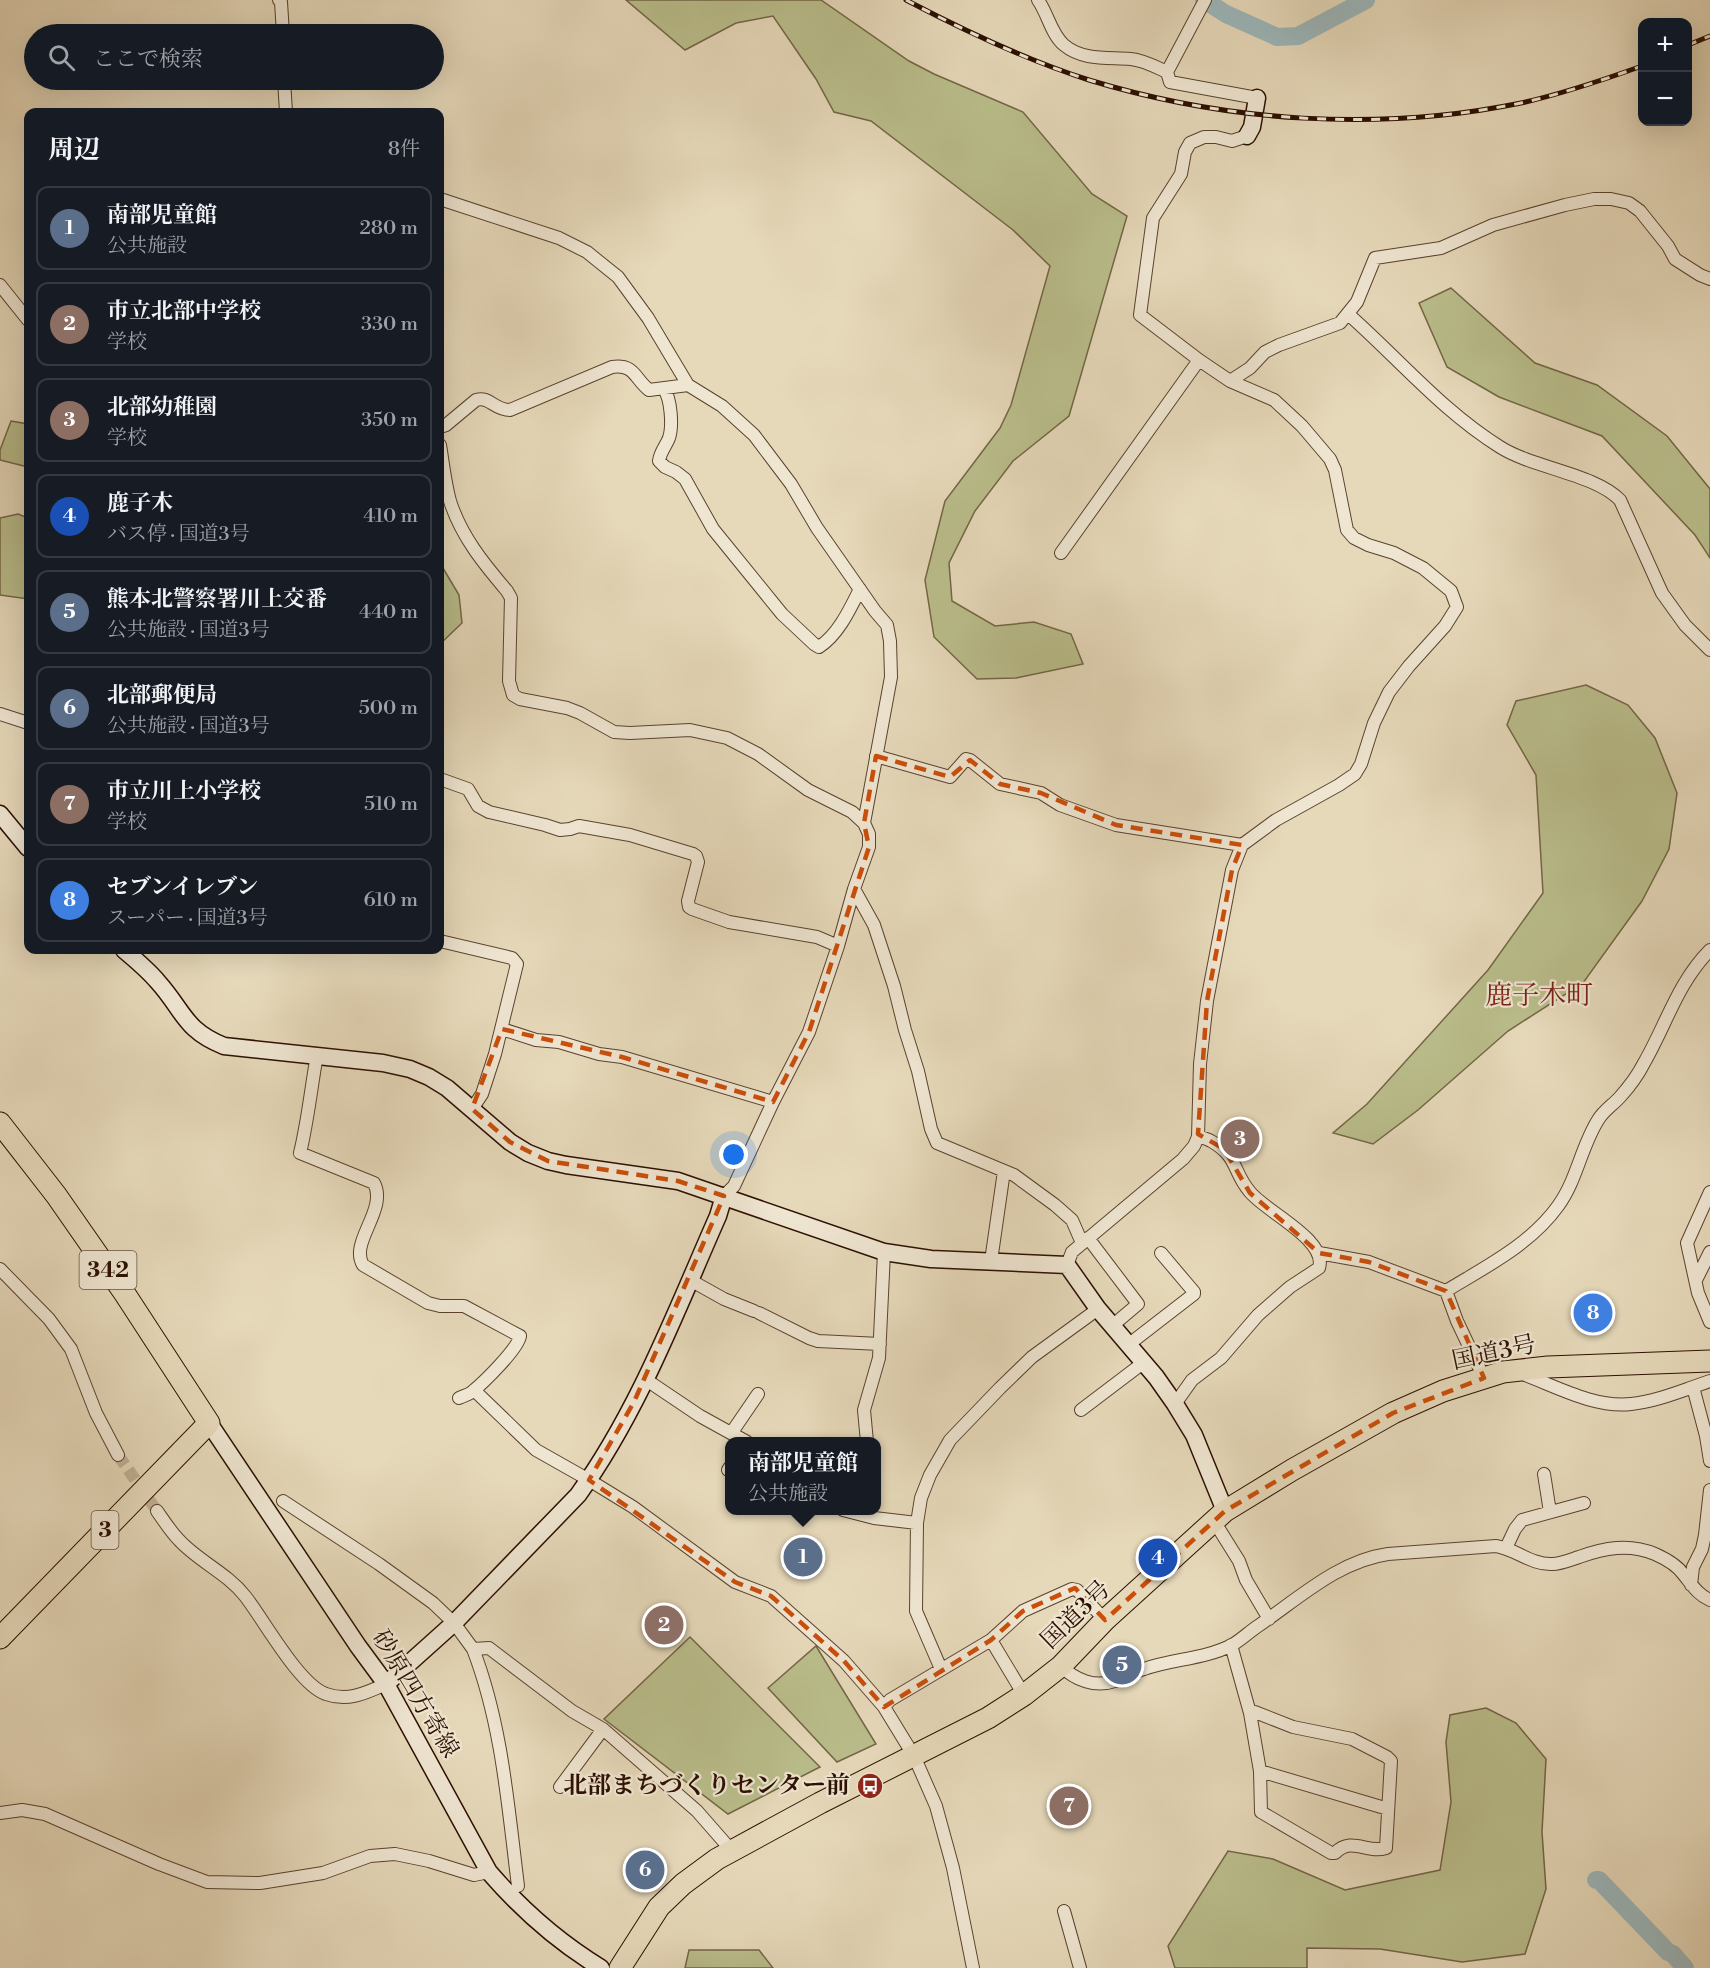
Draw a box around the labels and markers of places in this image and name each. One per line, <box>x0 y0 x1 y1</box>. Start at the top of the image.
pin: 3 <box>1220 1116 1260 1162</box>
pin: 8 <box>1574 1290 1612 1336</box>
pin: 1 <box>784 1534 822 1580</box>
pin: 4 <box>1138 1536 1178 1580</box>
pin: 2 <box>644 1602 684 1648</box>
pin: 5 <box>1102 1642 1142 1688</box>
place label: 北部まちづくりセンター前 <box>563 1771 850 1801</box>
bus stop icon: 北部まちづくりセンター前 <box>855 1771 885 1801</box>
pin: 7 <box>1050 1784 1088 1828</box>
pin: 6 <box>626 1848 664 1892</box>

